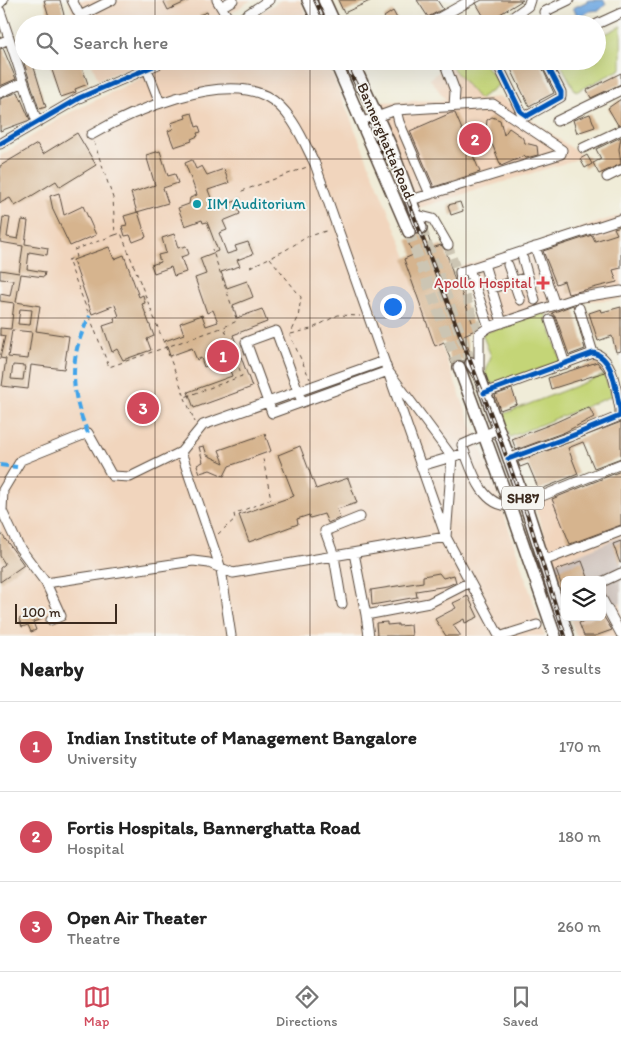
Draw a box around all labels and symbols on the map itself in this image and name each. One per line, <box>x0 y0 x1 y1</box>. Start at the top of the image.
street label: Bannerghatta Road <box>353 80 419 203</box>
pin: 2 <box>459 120 491 158</box>
place label: IIM Auditorium <box>207 195 306 213</box>
marker: IIM Auditorium <box>191 198 203 210</box>
place label: Apollo Hospital <box>434 274 533 292</box>
marker: Apollo Hospital <box>536 276 550 290</box>
your location <box>380 294 406 320</box>
pin: 1 <box>207 337 239 375</box>
pin: 3 <box>127 389 159 427</box>
road number: SH87 <box>502 486 544 509</box>
scale bar <box>15 601 118 624</box>

